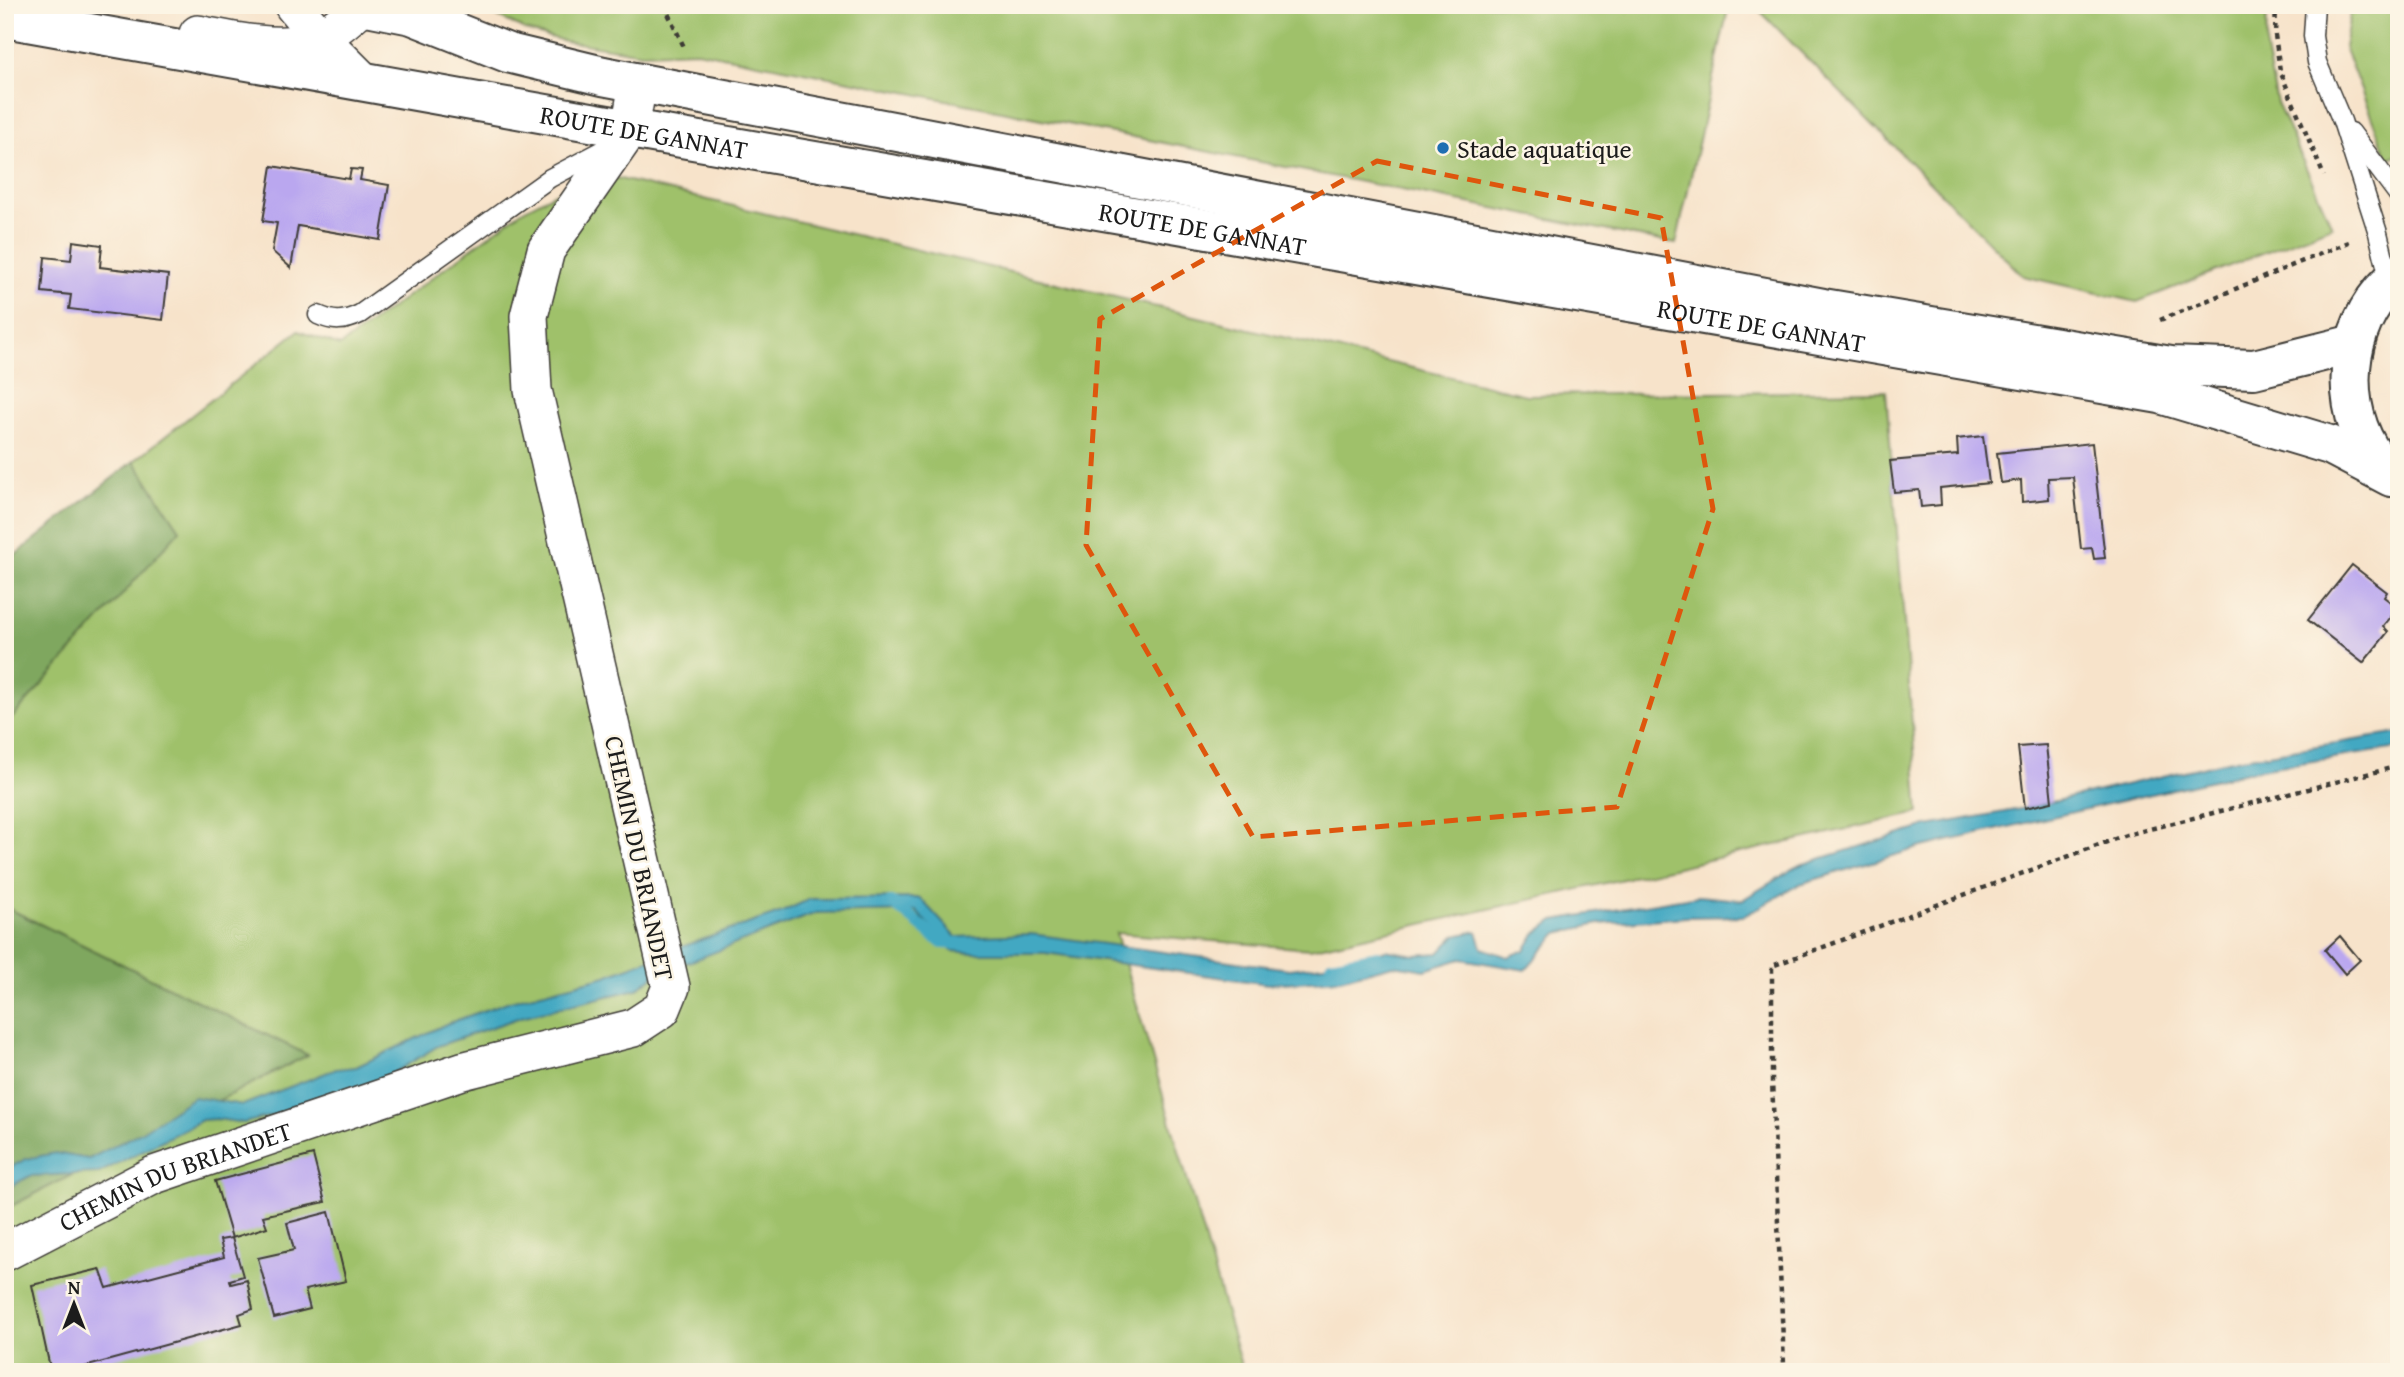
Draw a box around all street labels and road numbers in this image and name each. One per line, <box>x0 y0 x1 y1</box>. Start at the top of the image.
street label: ROUTE DE GANNAT <box>537 94 751 169</box>
street label: ROUTE DE GANNAT <box>1096 191 1310 265</box>
street label: ROUTE DE GANNAT <box>1654 288 1869 362</box>
street label: CHEMIN DU BRIANDET <box>595 732 685 984</box>
street label: CHEMIN DU BRIANDET <box>51 1110 297 1241</box>

